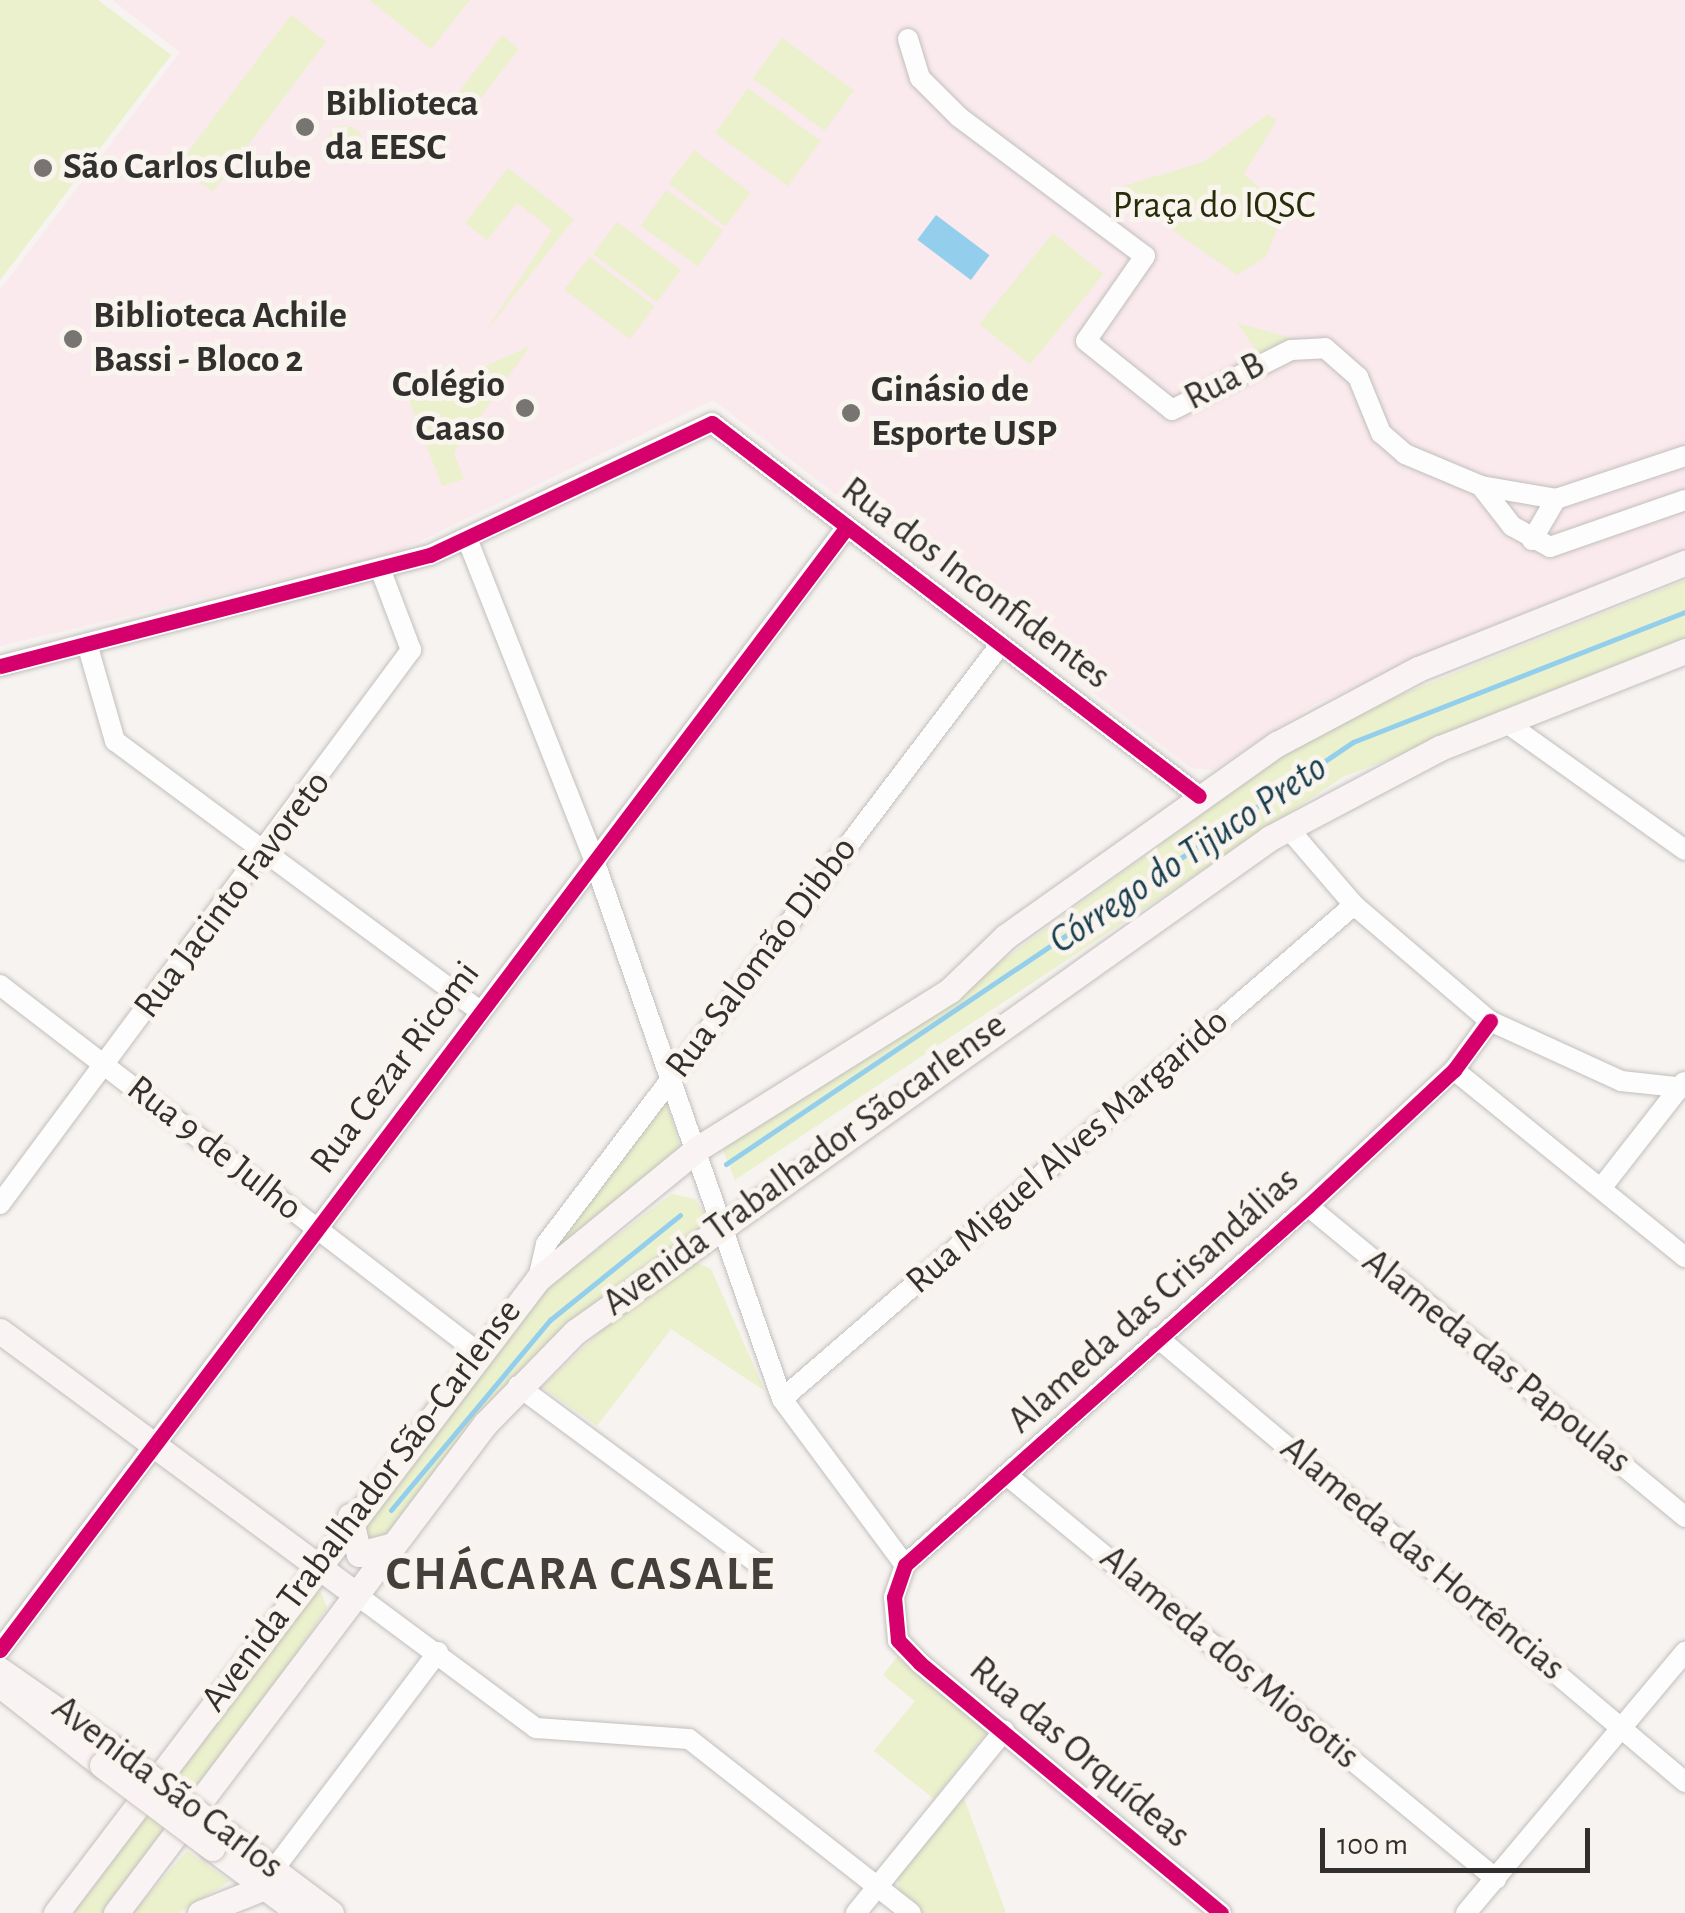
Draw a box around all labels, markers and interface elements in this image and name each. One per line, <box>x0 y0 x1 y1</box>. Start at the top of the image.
place label: Biblioteca da EESC <box>325 82 479 172</box>
marker: Biblioteca da EESC <box>294 116 316 138</box>
place label: São Carlos Clube <box>63 145 311 191</box>
marker: São Carlos Clube <box>32 157 54 179</box>
park label: Praça do IQSC <box>1113 184 1315 230</box>
place label: Biblioteca Achile Bassi - Bloco 2 <box>93 294 347 383</box>
marker: Biblioteca Achile Bassi - Bloco 2 <box>62 328 84 350</box>
street label: Rua B <box>1177 343 1273 421</box>
place label: Colégio Caaso <box>392 363 505 452</box>
place label: Ginásio de Esporte USP <box>871 368 1057 458</box>
marker: Colégio Caaso <box>514 397 536 419</box>
marker: Ginásio de Esporte USP <box>840 402 862 424</box>
street label: Rua dos Inconfidentes <box>832 468 1118 700</box>
water label: Córrego do Tijuco Preto <box>1040 743 1336 965</box>
street label: Rua Jacinto Favoreto <box>125 762 341 1028</box>
street label: Rua Salomão Dibbo <box>656 828 868 1088</box>
street label: Rua Cezar Ricomi <box>301 953 491 1183</box>
street label: Rua Miguel Alves Margarido <box>897 999 1239 1305</box>
street label: Avenida Trabalhador Sãocarlense <box>594 1003 1016 1327</box>
street label: Rua 9 de Julho <box>117 1066 311 1232</box>
street label: Alameda das Crisandálias <box>999 1158 1309 1444</box>
street label: Alameda das Papoulas <box>1353 1240 1639 1484</box>
street label: Avenida Trabalhador São-Carlense <box>192 1291 532 1721</box>
street label: Alameda das Hortências <box>1270 1427 1574 1691</box>
street label: Alameda dos Miosotis <box>1090 1536 1368 1780</box>
district label: CHÁCARA CASALE <box>386 1547 776 1605</box>
street label: Rua das Orquídeas <box>959 1647 1199 1859</box>
street label: Avenida São Carlos <box>42 1686 292 1890</box>
scale bar <box>1325 1808 1595 1870</box>
text: 100 m <box>1337 1830 1408 1860</box>

